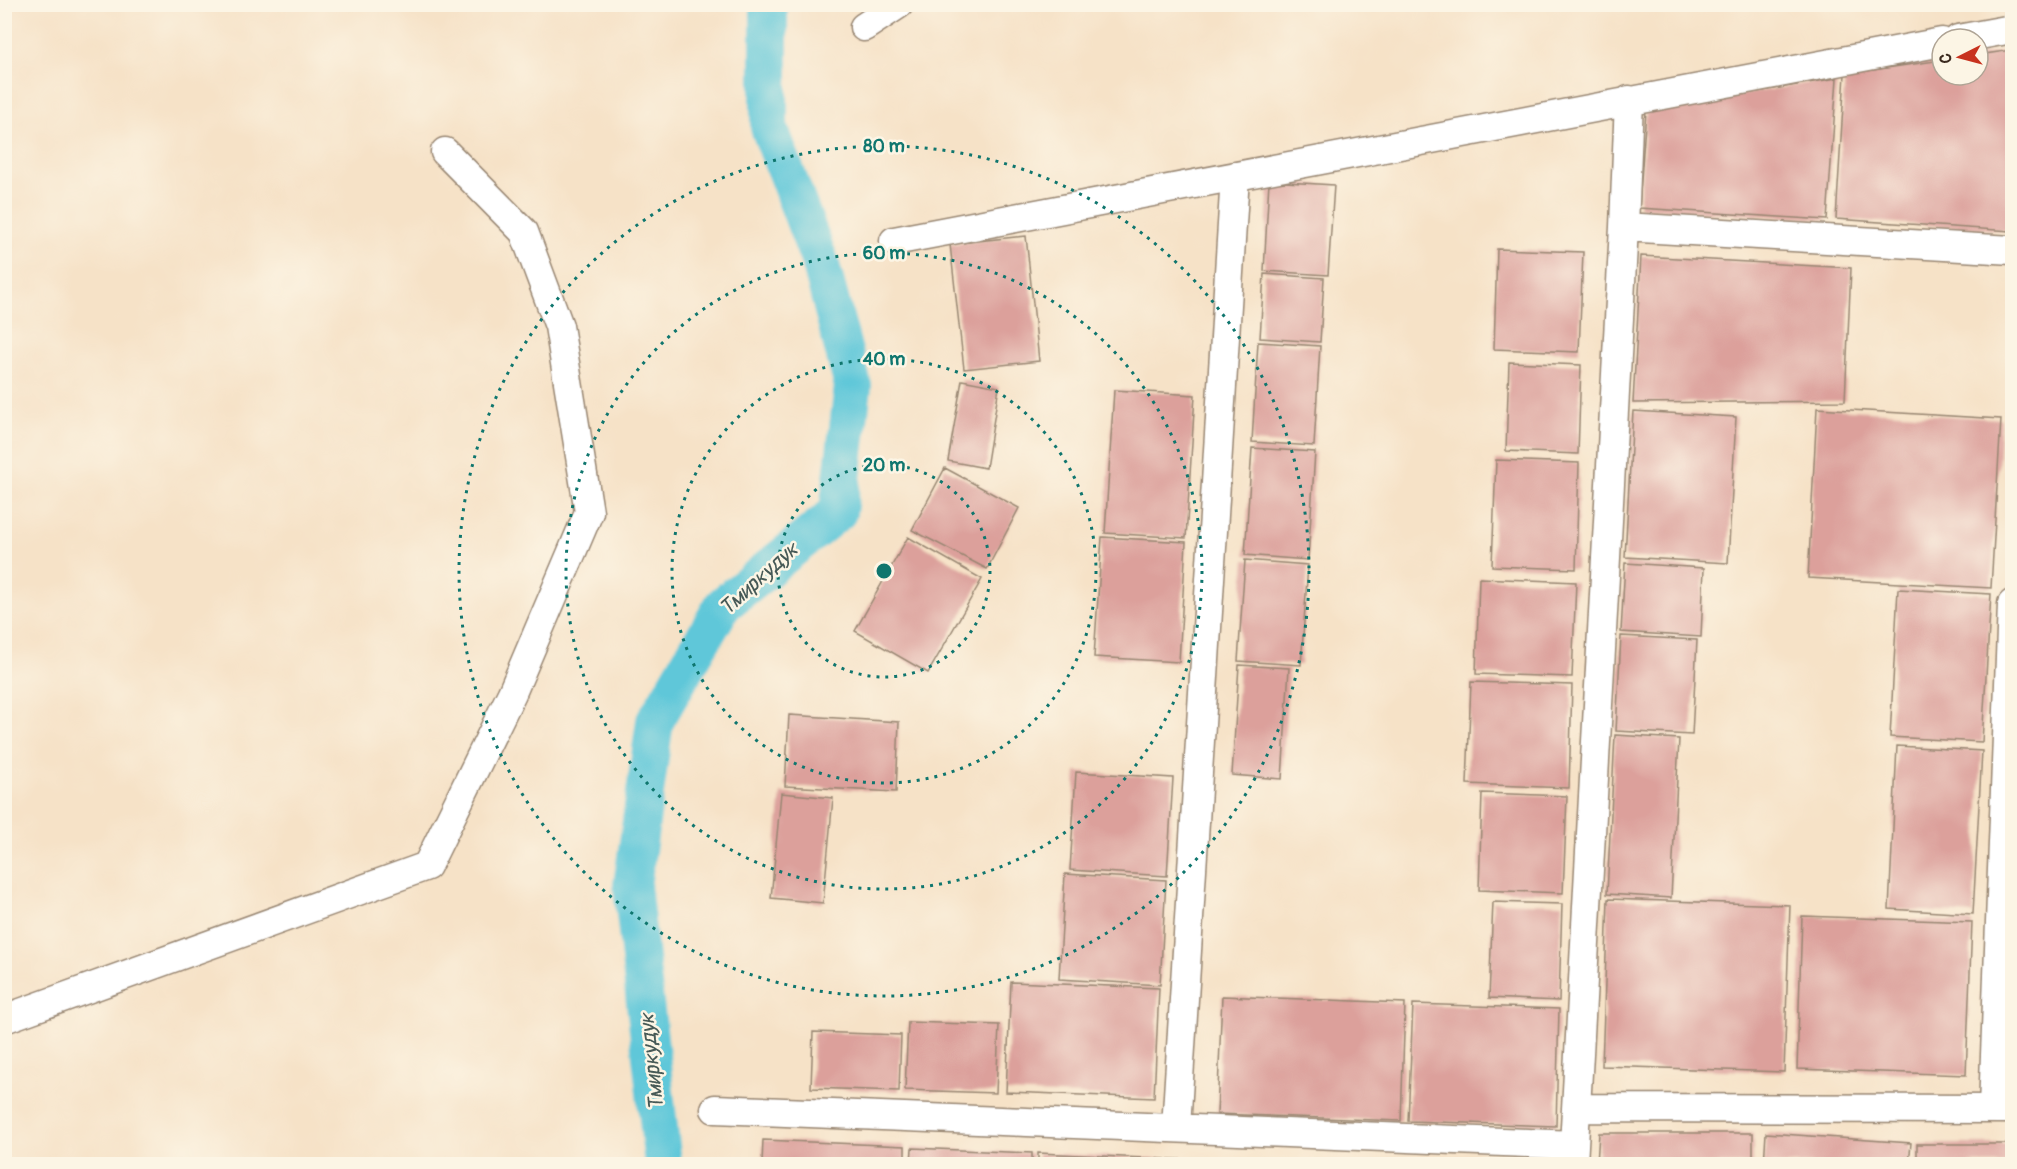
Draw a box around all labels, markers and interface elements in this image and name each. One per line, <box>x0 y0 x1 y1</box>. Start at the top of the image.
north arrow <box>1930 27 1990 87</box>
text: С <box>1936 52 1957 64</box>
text: 80 m <box>863 135 905 158</box>
text: 60 m <box>863 242 905 265</box>
text: 40 m <box>863 348 905 371</box>
text: 20 m <box>863 454 905 477</box>
water label: Тмиркудук <box>714 535 806 621</box>
centre of rings <box>874 561 894 581</box>
water label: Тмиркудук <box>633 1010 670 1112</box>

